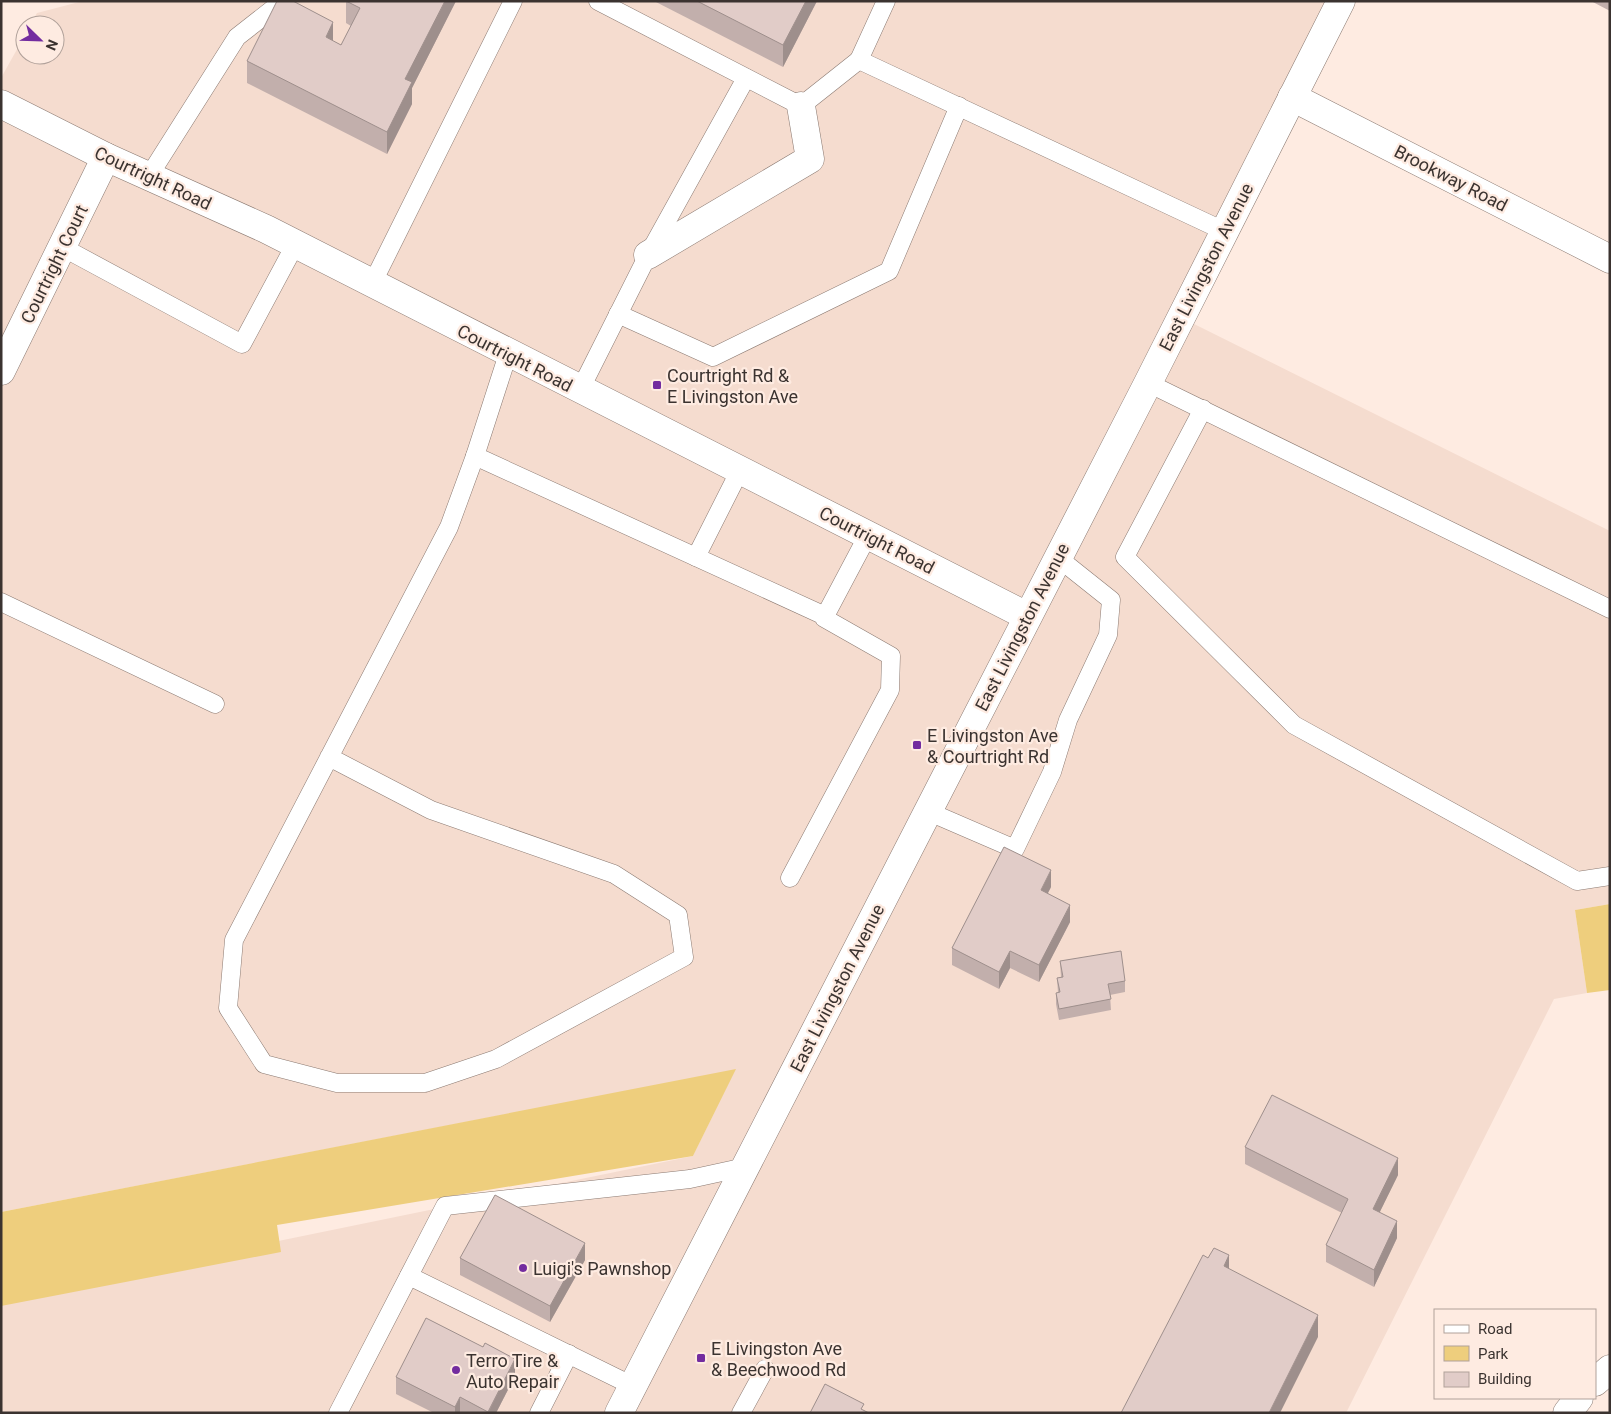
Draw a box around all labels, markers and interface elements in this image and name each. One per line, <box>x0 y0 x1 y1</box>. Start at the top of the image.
north arrow <box>15 15 65 65</box>
text: N <box>43 37 61 53</box>
street label: Brookway Road <box>1391 140 1511 216</box>
street label: Courtright Road <box>91 142 215 214</box>
street label: East Livingston Avenue <box>1155 180 1257 354</box>
street label: Courtright Court <box>16 201 92 327</box>
street label: Courtright Road <box>454 320 576 396</box>
place label: Courtright Rd & E Livingston Ave <box>667 365 798 407</box>
marker: Courtright Rd & E Livingston Ave <box>651 379 663 391</box>
street label: Courtright Road <box>816 502 938 578</box>
street label: East Livingston Avenue <box>971 540 1073 714</box>
place label: E Livingston Ave & Courtright Rd <box>927 725 1058 767</box>
marker: E Livingston Ave & Courtright Rd <box>911 739 923 751</box>
street label: East Livingston Avenue <box>786 901 888 1075</box>
place label: Luigi's Pawnshop <box>533 1258 671 1279</box>
marker: Luigi's Pawnshop <box>517 1262 529 1274</box>
legend <box>1434 1309 1596 1399</box>
text: Road <box>1478 1320 1512 1338</box>
place label: E Livingston Ave & Beechwood Rd <box>711 1338 846 1380</box>
text: Park <box>1478 1345 1509 1363</box>
place label: Terro Tire & Auto Repair <box>466 1350 559 1392</box>
marker: E Livingston Ave & Beechwood Rd <box>695 1352 707 1364</box>
marker: Terro Tire & Auto Repair <box>450 1364 462 1376</box>
text: Building <box>1478 1370 1532 1388</box>

